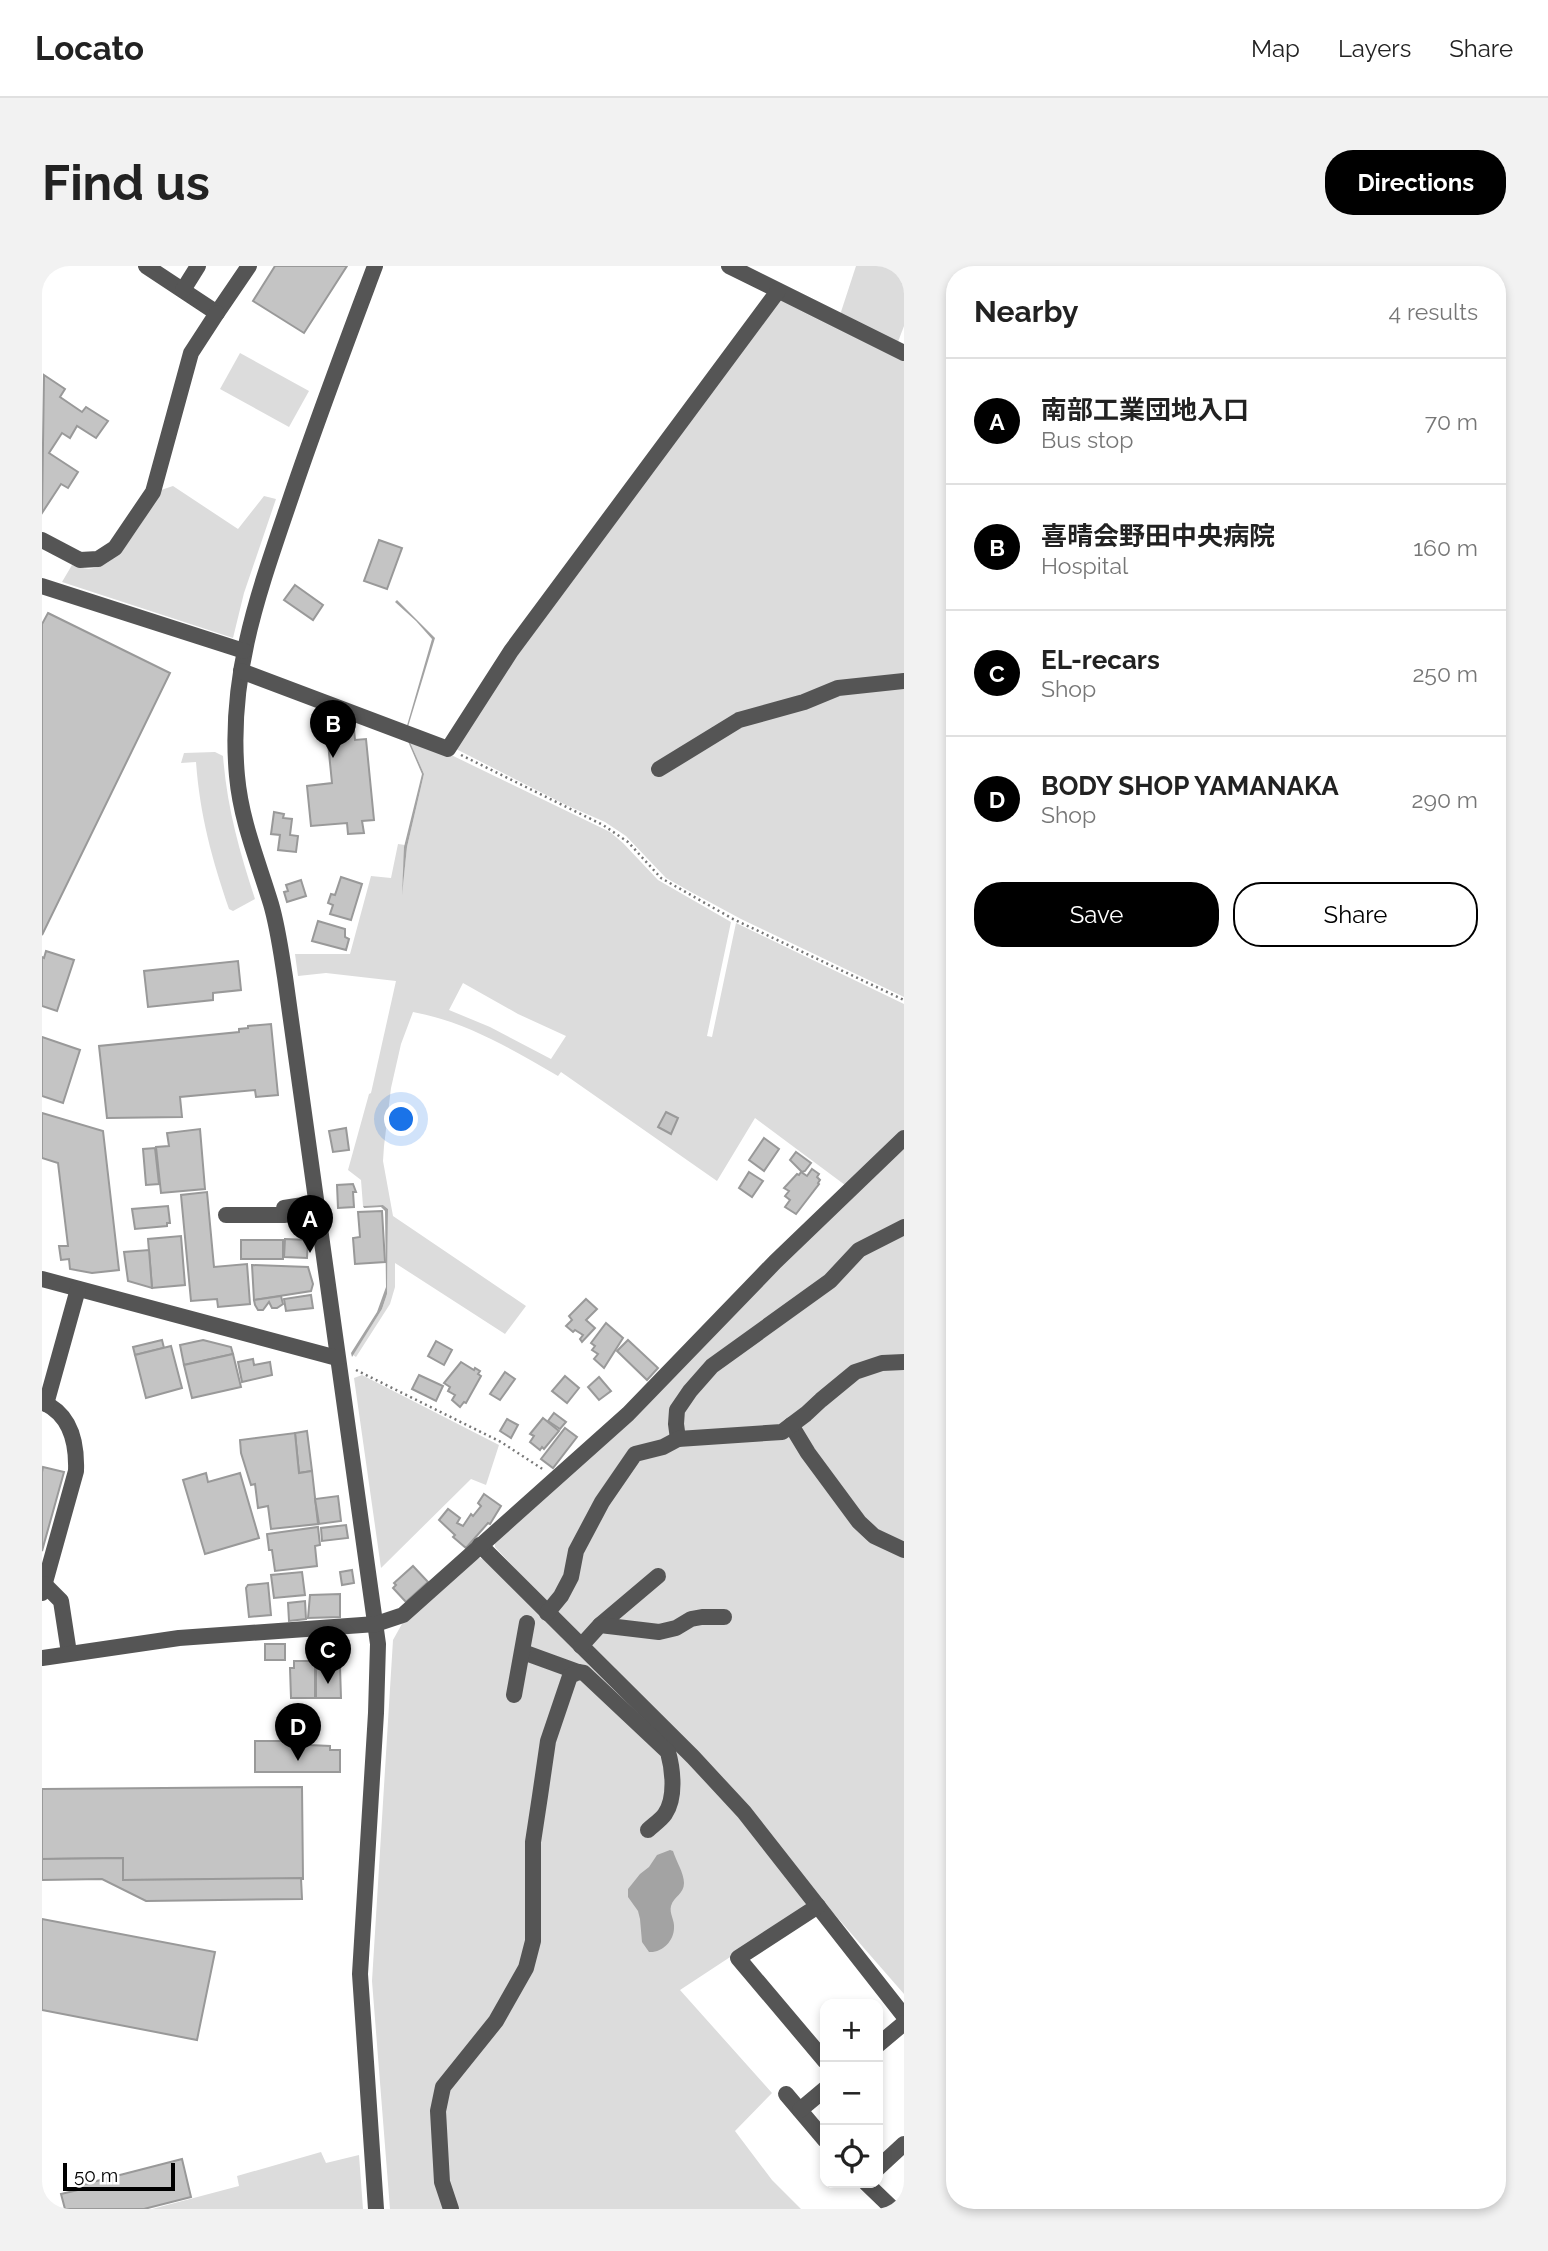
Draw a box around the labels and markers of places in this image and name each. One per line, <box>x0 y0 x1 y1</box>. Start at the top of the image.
pin: B <box>310 700 356 758</box>
pin: A <box>287 1195 333 1253</box>
pin: C <box>305 1626 351 1684</box>
pin: D <box>275 1703 321 1761</box>

